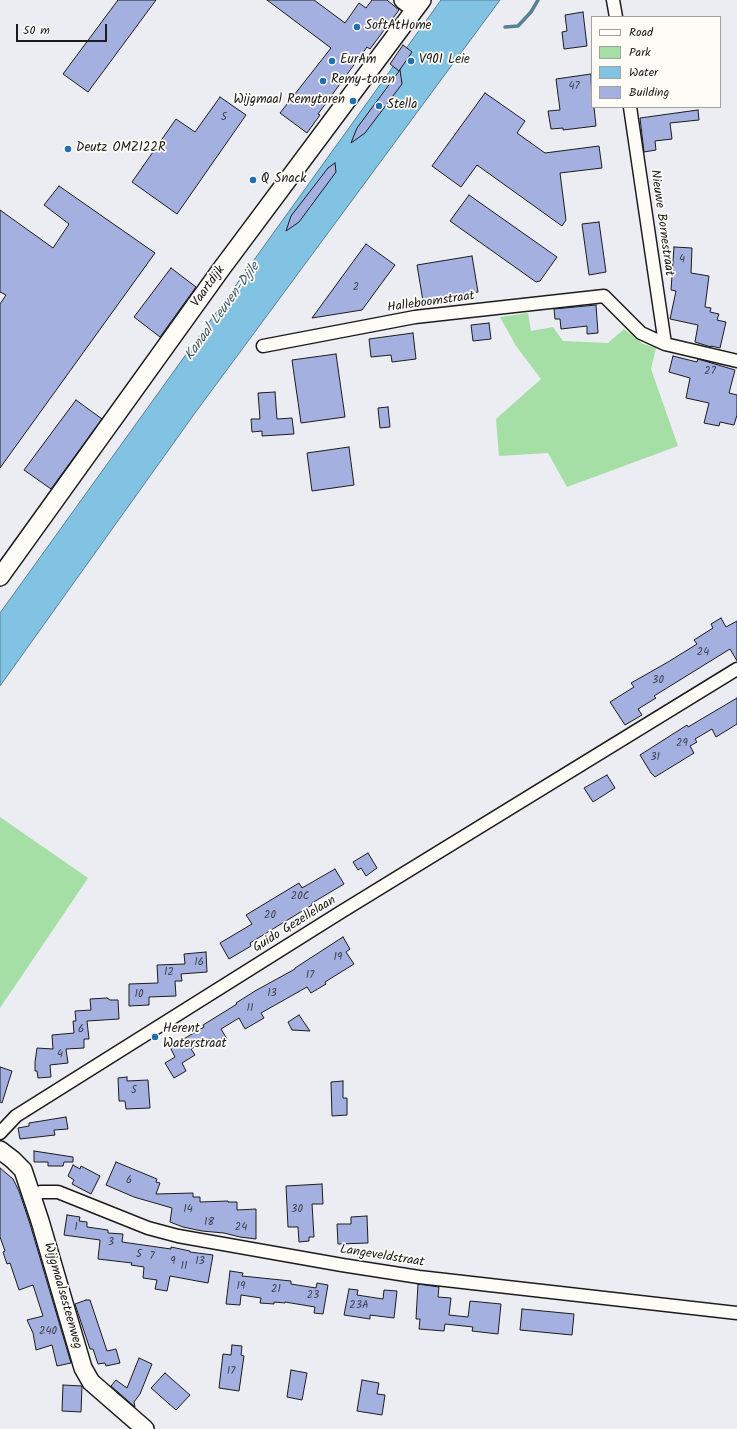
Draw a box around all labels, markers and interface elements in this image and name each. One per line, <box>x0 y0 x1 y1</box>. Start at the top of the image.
scale bar <box>18 16 109 42</box>
legend <box>591 16 721 108</box>
place label: SoftAtHome <box>365 19 431 35</box>
text: 50 m <box>23 21 50 40</box>
marker: SoftAtHome <box>352 22 362 32</box>
text: Road <box>629 23 653 42</box>
text: Park <box>629 43 651 62</box>
place label: EurAm <box>340 53 376 69</box>
place label: V901 Leie <box>419 53 470 69</box>
marker: EurAm <box>327 56 337 66</box>
marker: V901 Leie <box>406 56 416 66</box>
text: Water <box>629 63 658 82</box>
place label: Remy-toren <box>331 73 395 89</box>
marker: Remy-toren <box>318 76 328 86</box>
house number: 47 <box>568 80 580 94</box>
text: Building <box>629 83 669 102</box>
place label: Wijgmaal Remytoren <box>233 93 345 109</box>
marker: Wijgmaal Remytoren <box>348 96 358 106</box>
place label: Stella <box>387 98 417 114</box>
marker: Stella <box>374 101 384 111</box>
house number: 5 <box>221 111 227 125</box>
place label: Deutz OMZ122R <box>76 141 166 157</box>
marker: Deutz OMZ122R <box>63 144 73 154</box>
street label: Nieuwe Bornestraat <box>646 169 676 277</box>
place label: Q Snack <box>261 172 306 188</box>
marker: Q Snack <box>248 175 258 185</box>
house number: 4 <box>679 253 685 267</box>
water label: Kanaal Leuven-Dijle <box>182 260 264 364</box>
street label: Vaartdijk <box>189 263 229 311</box>
house number: 2 <box>353 281 359 295</box>
street label: Halleboomstraat <box>386 289 476 317</box>
house number: 27 <box>704 365 716 379</box>
house number: 24 <box>697 646 709 660</box>
house number: 30 <box>652 674 664 688</box>
house number: 29 <box>676 737 688 751</box>
house number: 31 <box>650 751 660 765</box>
house number: 20C <box>291 890 309 904</box>
street label: Guido Gezellelaan <box>251 893 339 957</box>
house number: 20 <box>264 909 276 923</box>
house number: 19 <box>334 951 342 965</box>
house number: 16 <box>194 956 204 970</box>
house number: 12 <box>164 966 174 980</box>
house number: 17 <box>306 969 314 983</box>
house number: 13 <box>267 987 277 1001</box>
house number: 10 <box>135 988 143 1002</box>
house number: 11 <box>247 1002 253 1016</box>
place label: Herent Waterstraat <box>163 1022 227 1053</box>
house number: 6 <box>78 1023 84 1037</box>
marker: Herent Waterstraat <box>150 1032 160 1042</box>
house number: 4 <box>57 1048 63 1062</box>
house number: 5 <box>131 1084 137 1098</box>
house number: 6 <box>126 1174 132 1188</box>
house number: 14 <box>183 1203 193 1217</box>
house number: 30 <box>291 1203 303 1217</box>
house number: 18 <box>204 1216 214 1230</box>
house number: 1 <box>74 1221 78 1235</box>
house number: 24 <box>235 1221 247 1235</box>
house number: 3 <box>108 1236 114 1250</box>
street label: Wijgmaalsesteenweg <box>39 1241 85 1351</box>
street label: Langeveldstraat <box>339 1243 425 1271</box>
house number: 5 <box>136 1248 142 1262</box>
house number: 7 <box>149 1250 155 1264</box>
house number: 9 <box>170 1255 176 1269</box>
house number: 13 <box>195 1255 205 1269</box>
house number: 11 <box>181 1260 187 1274</box>
house number: 19 <box>237 1280 245 1294</box>
house number: 21 <box>271 1283 281 1297</box>
house number: 23 <box>307 1289 319 1303</box>
house number: 23A <box>349 1299 369 1313</box>
house number: 240 <box>39 1325 57 1339</box>
house number: 17 <box>227 1365 235 1379</box>

